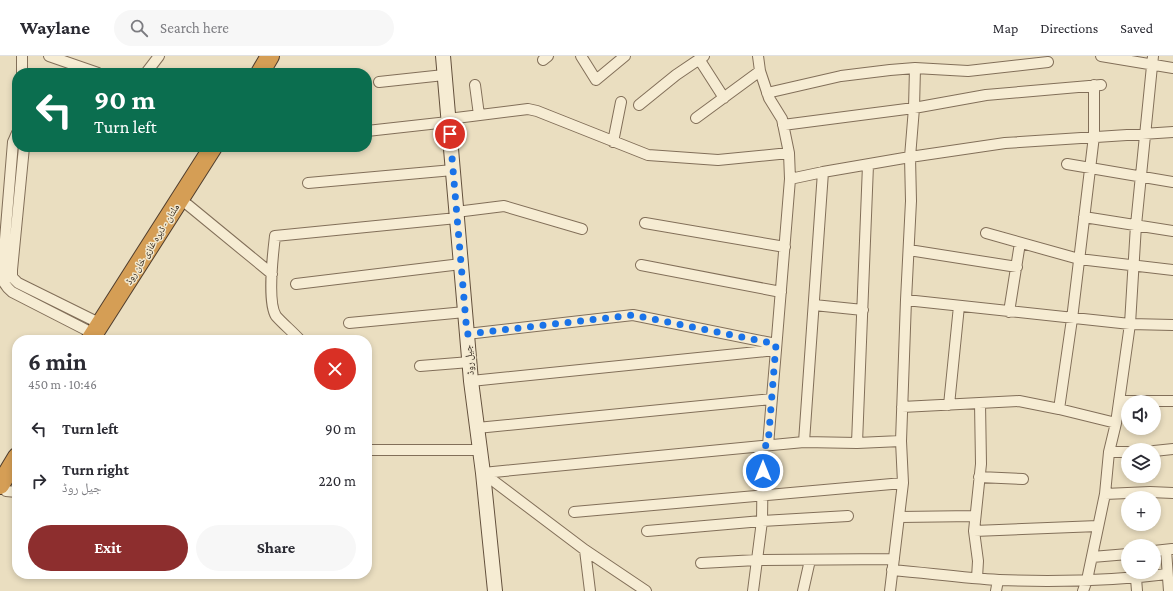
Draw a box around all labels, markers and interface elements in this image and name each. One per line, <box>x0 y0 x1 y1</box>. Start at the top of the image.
search box <box>114 10 394 46</box>
text: Waylane <box>20 17 90 38</box>
icon: search <box>128 17 150 39</box>
text: Search here <box>160 20 229 36</box>
text: Map <box>993 20 1018 36</box>
text: Directions <box>1040 20 1098 36</box>
text: Saved <box>1120 20 1153 36</box>
icon: left <box>28 84 80 136</box>
text: 90 m <box>94 84 155 115</box>
text: Turn left <box>94 117 157 137</box>
pin <box>433 117 467 151</box>
icon: arrive <box>439 123 461 145</box>
street label: ملتان - ڈیرہ غازی خان روڈ <box>123 201 182 287</box>
street label: جیل روڈ <box>462 344 477 376</box>
text: 6 min <box>28 348 87 375</box>
button: close <box>314 348 356 390</box>
text: 450 m · 10:46 <box>28 377 97 392</box>
map controls <box>1121 395 1161 579</box>
button: sound <box>1121 395 1161 435</box>
icon: left <box>28 418 50 440</box>
text: Turn left <box>62 421 118 437</box>
text: 90 m <box>325 421 356 437</box>
button: layers <box>1121 443 1161 483</box>
position arrow <box>742 450 784 492</box>
text: Turn right <box>62 462 129 478</box>
icon: right <box>28 470 50 492</box>
text: 220 m <box>318 473 356 489</box>
text: جیل روڈ <box>62 480 102 495</box>
button: + <box>1121 491 1161 531</box>
button: Exit <box>28 525 188 571</box>
button: Share <box>196 525 356 571</box>
button: − <box>1121 539 1161 579</box>

